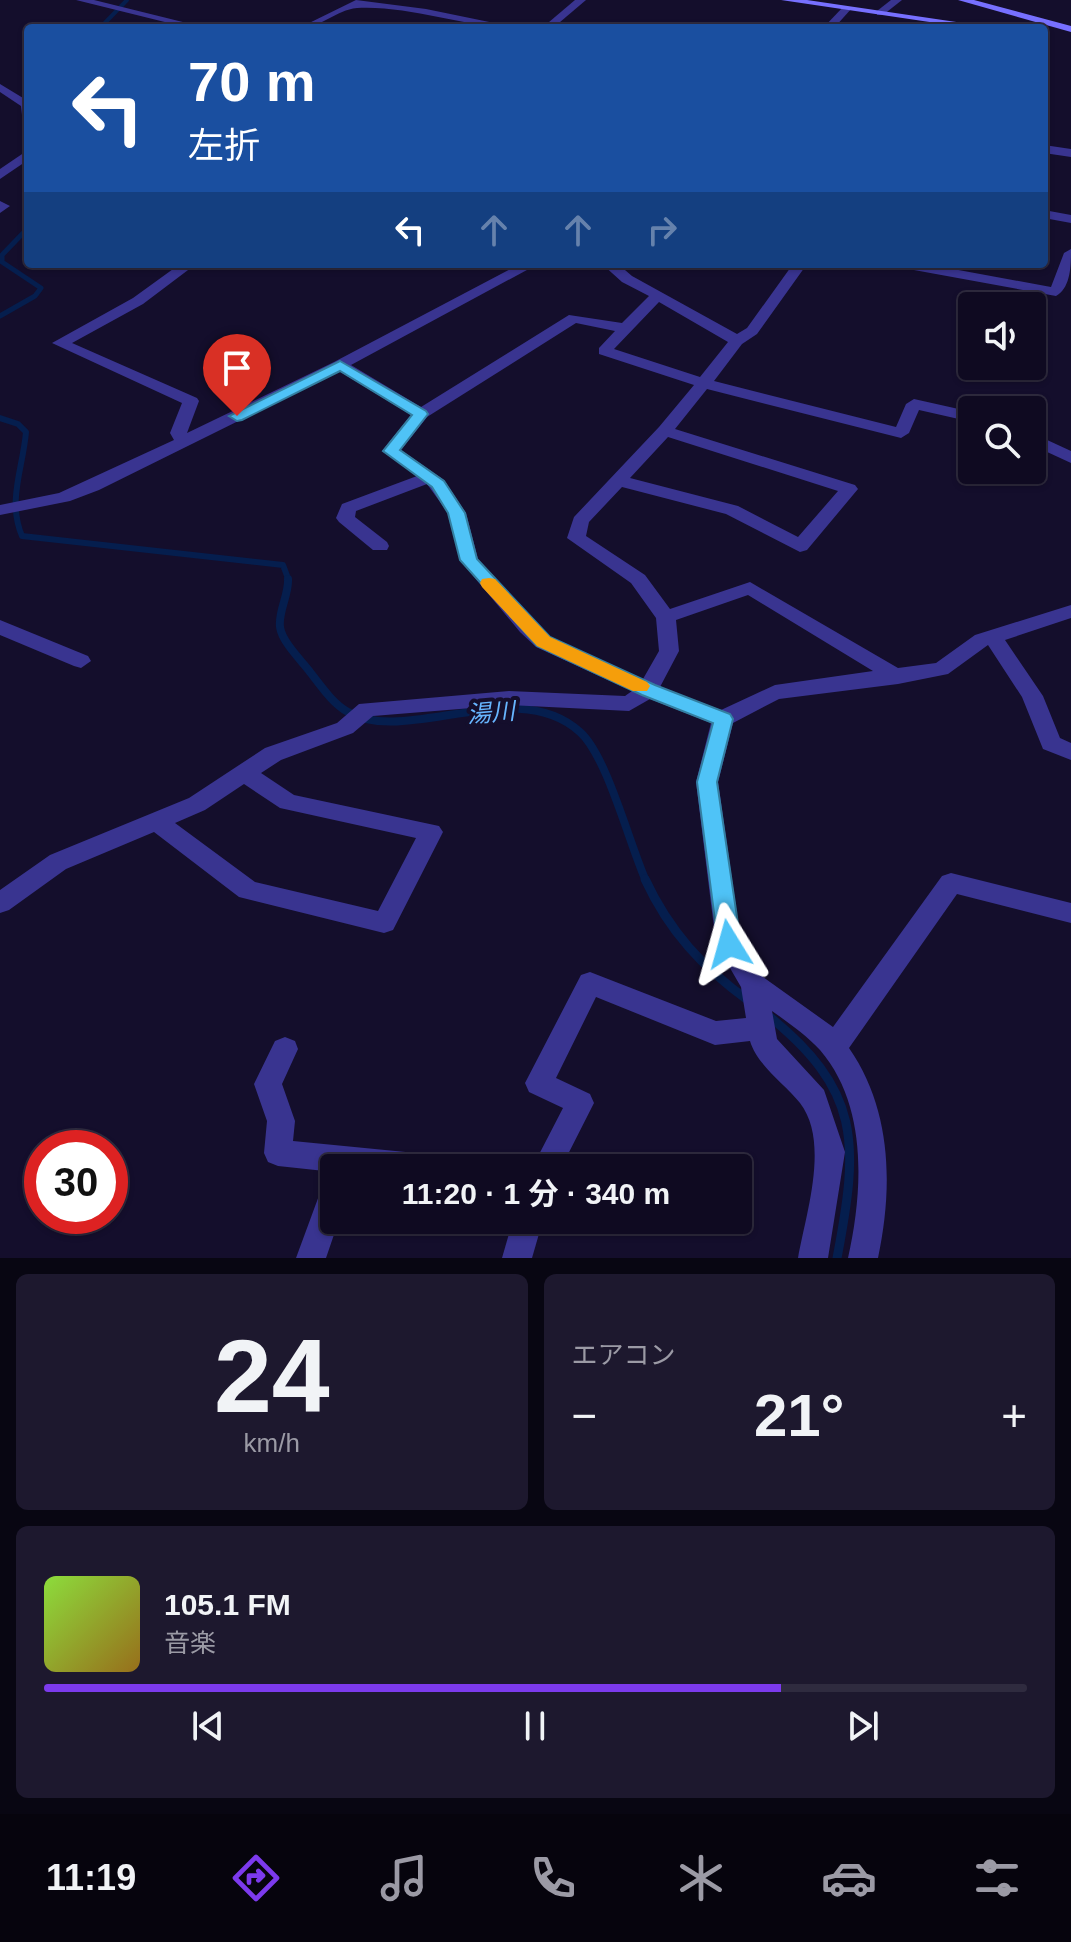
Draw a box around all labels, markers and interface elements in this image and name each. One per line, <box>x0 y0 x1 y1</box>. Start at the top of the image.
text: 70 m <box>188 50 316 113</box>
icon: left <box>56 56 160 160</box>
text: 左折 <box>188 125 260 166</box>
icon: left <box>388 208 432 252</box>
icon: ahead <box>472 208 516 252</box>
icon: ahead <box>556 208 600 252</box>
icon: right <box>640 208 684 252</box>
map controls <box>958 292 1046 484</box>
button: sound <box>958 292 1046 380</box>
pin <box>203 334 271 416</box>
icon: arrive <box>215 346 259 390</box>
button: search <box>958 396 1046 484</box>
water label: 湯川 <box>466 697 519 728</box>
position arrow <box>687 902 771 986</box>
speed limit sign: 30 <box>24 1130 128 1234</box>
text: 11:20 · 1 分 · 340 m <box>402 1177 670 1210</box>
text: 24 <box>214 1318 330 1434</box>
text: エアコン <box>572 1340 676 1370</box>
text: 21° <box>754 1382 845 1449</box>
text: − <box>572 1391 597 1440</box>
text: + <box>1001 1391 1027 1440</box>
text: km/h <box>244 1428 300 1458</box>
text: 105.1 FM <box>164 1588 291 1621</box>
text: 音楽 <box>164 1628 216 1658</box>
icon: previous <box>186 1704 230 1748</box>
icon: pause <box>513 1704 557 1748</box>
icon: next <box>841 1704 885 1748</box>
icon: directions <box>228 1850 284 1906</box>
icon: music <box>376 1850 432 1906</box>
icon: phone <box>525 1850 581 1906</box>
icon: climate <box>673 1850 729 1906</box>
icon: car <box>821 1850 877 1906</box>
icon: filters <box>969 1850 1025 1906</box>
text: 11:19 <box>46 1857 136 1898</box>

